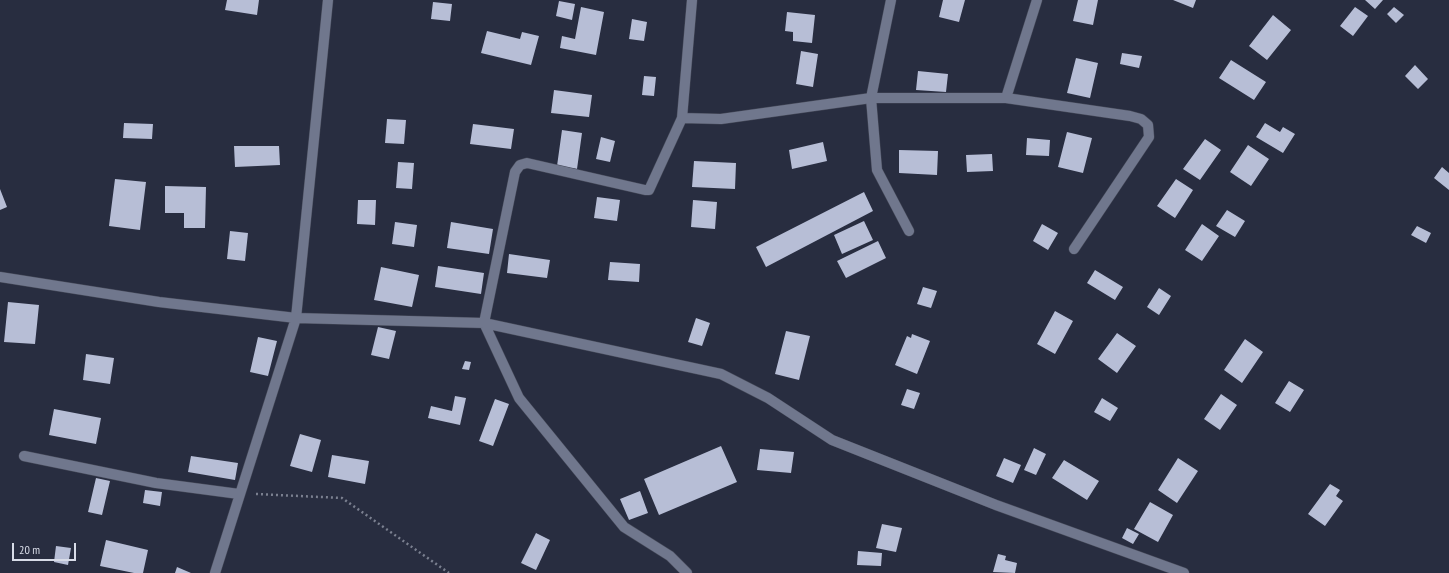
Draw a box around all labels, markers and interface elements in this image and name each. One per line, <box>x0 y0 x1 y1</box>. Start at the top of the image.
scale bar <box>14 535 78 561</box>
text: 20 m <box>19 542 40 557</box>

